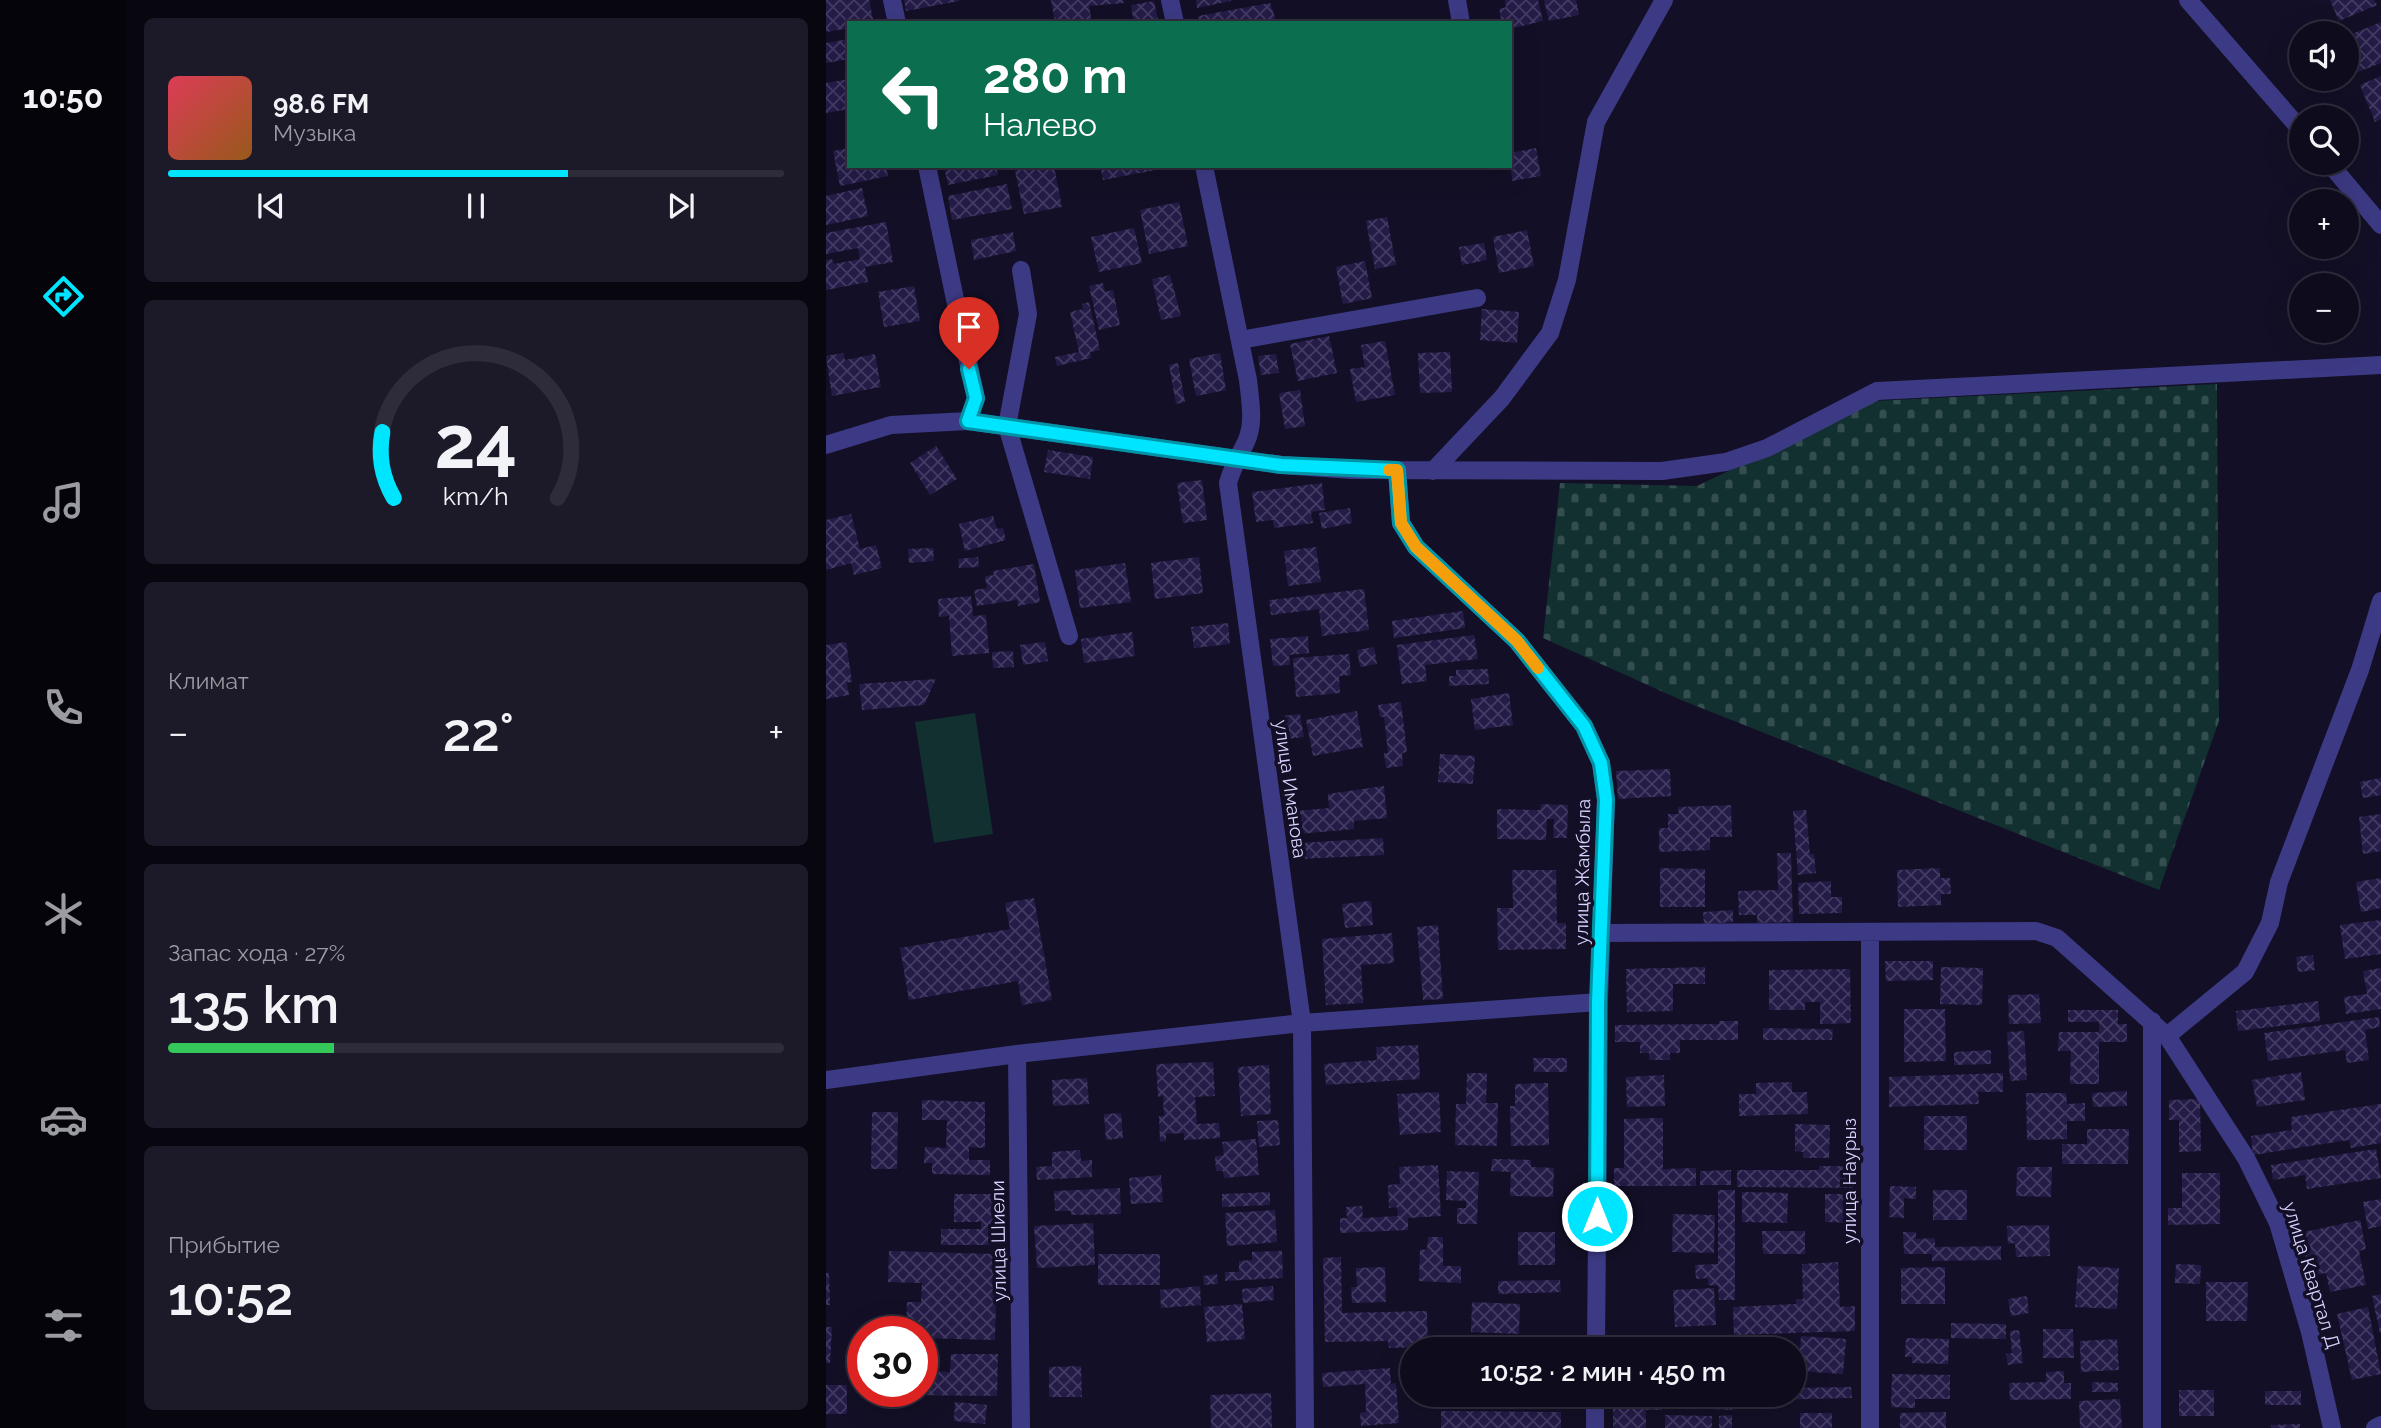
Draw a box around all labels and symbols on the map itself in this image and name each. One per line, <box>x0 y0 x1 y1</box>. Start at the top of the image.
pin <box>939 297 999 369</box>
street label: улица Иманова <box>1270 718 1312 860</box>
street label: улица Жамбыла <box>1570 799 1594 945</box>
street label: улица Наурыз <box>1838 1118 1860 1244</box>
position arrow <box>1560 1179 1634 1253</box>
street label: улица Шиели <box>986 1180 1010 1302</box>
street label: улица Квартал Д <box>2279 1199 2345 1351</box>
speed limit sign: 30 <box>847 1316 938 1407</box>

